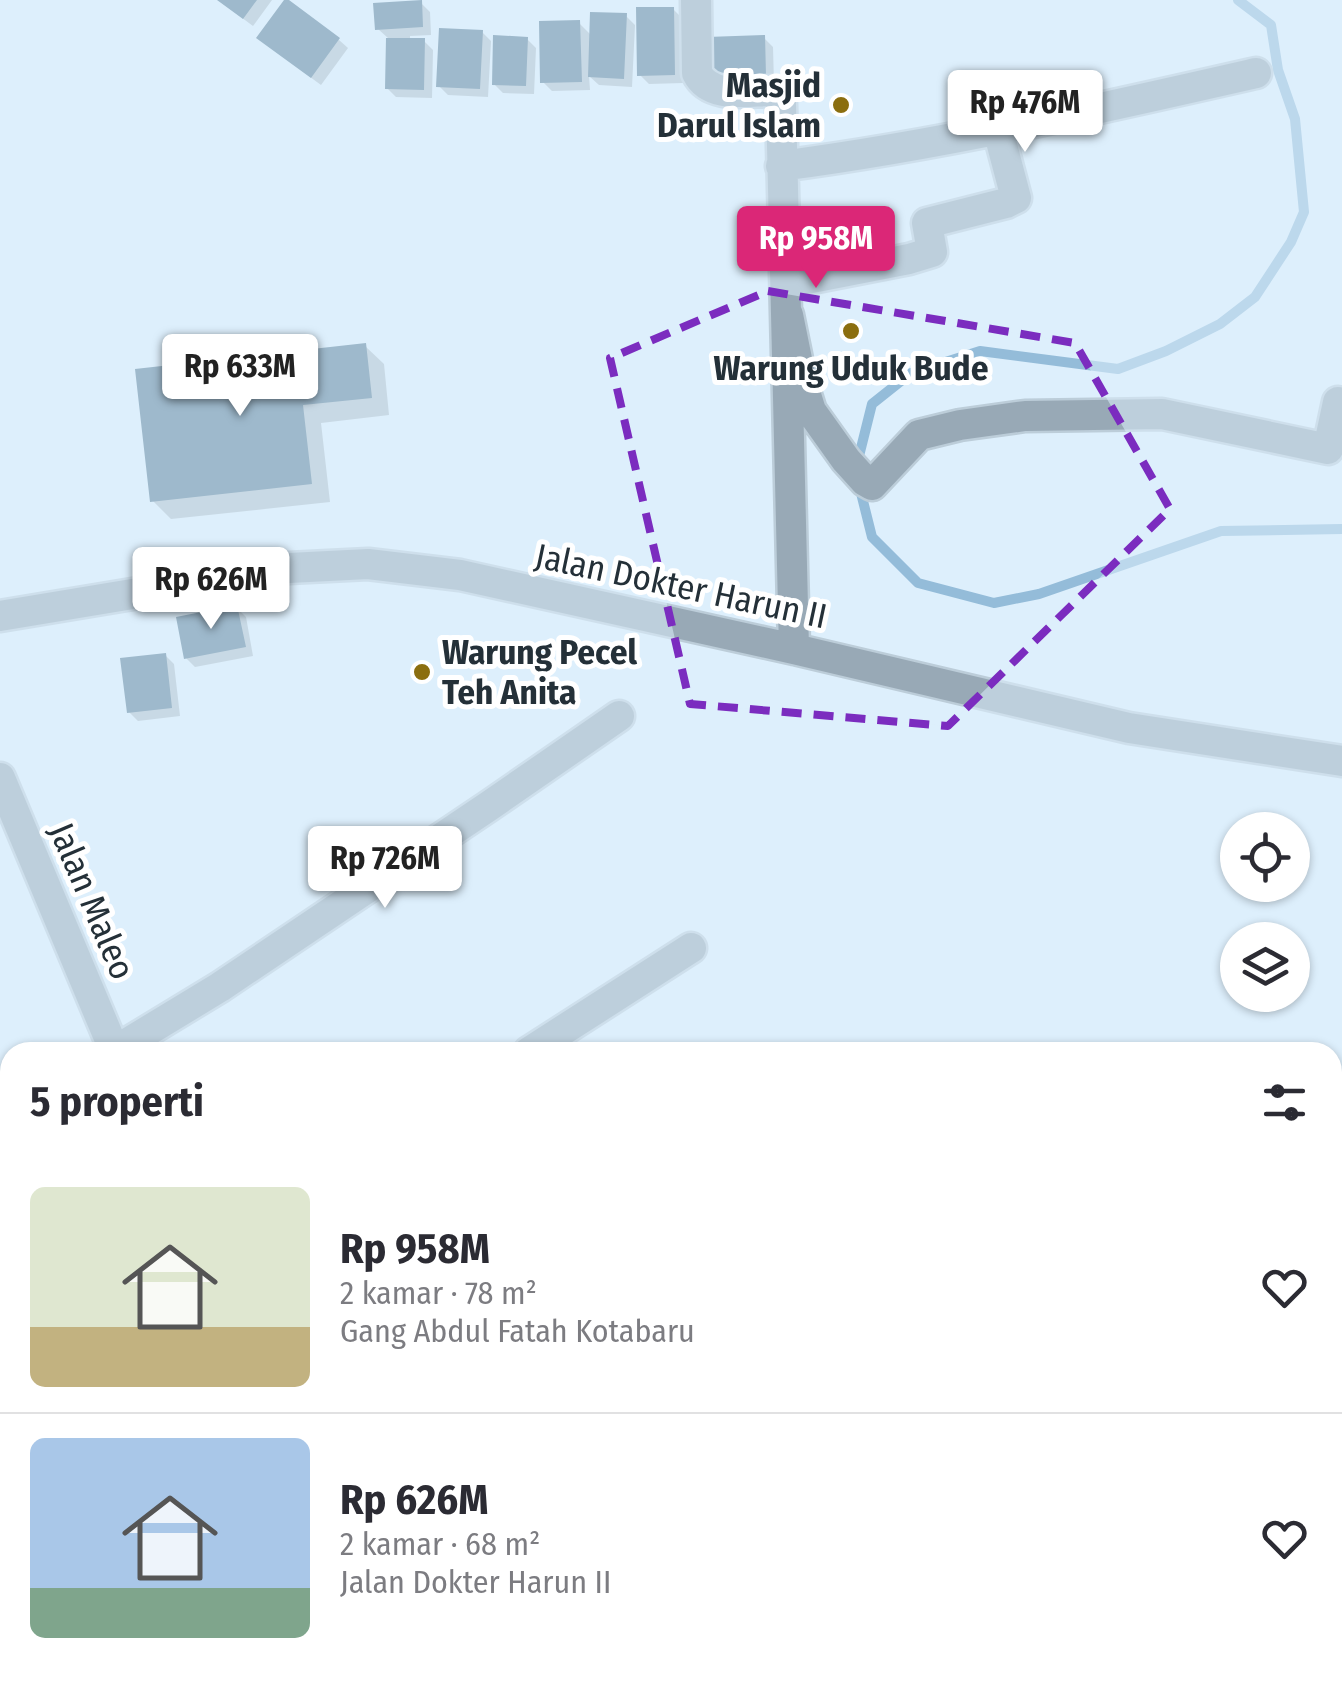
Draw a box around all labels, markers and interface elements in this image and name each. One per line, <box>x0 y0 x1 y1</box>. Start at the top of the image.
place label: Masjid Darul Islam <box>657 64 821 146</box>
pin: Rp 476M <box>933 70 1117 155</box>
text: Rp 476M <box>970 83 1080 121</box>
marker: Masjid Darul Islam <box>830 94 852 116</box>
pin: Rp 958M <box>724 206 908 291</box>
text: Rp 958M <box>759 219 873 257</box>
marker: Warung Uduk Bude <box>840 320 862 342</box>
pin: Rp 633M <box>148 334 332 419</box>
text: Rp 633M <box>184 347 296 385</box>
place label: Warung Uduk Bude <box>714 347 988 389</box>
street label: Jalan Dokter Harun II <box>531 535 831 637</box>
pin: Rp 626M <box>119 547 303 632</box>
text: Rp 626M <box>154 560 268 598</box>
place label: Warung Pecel Teh Anita <box>442 631 637 713</box>
marker: Warung Pecel Teh Anita <box>411 661 433 683</box>
map controls <box>1220 812 1310 1012</box>
button: locate <box>1220 812 1310 902</box>
street label: Jalan Maleo <box>40 817 144 985</box>
pin: Rp 726M <box>293 826 477 911</box>
text: Rp 726M <box>330 839 440 877</box>
button: layers <box>1220 922 1310 1012</box>
icon: filters <box>1257 1075 1312 1130</box>
text: 5 properti <box>30 1077 204 1127</box>
text: Rp 958M <box>340 1224 490 1274</box>
icon: home <box>110 1227 230 1347</box>
icon: heart <box>1257 1260 1312 1315</box>
text: 2 kamar · 78 m² <box>340 1274 537 1312</box>
text: Gang Abdul Fatah Kotabaru <box>340 1312 695 1350</box>
text: Rp 626M <box>340 1475 488 1525</box>
icon: home <box>110 1478 230 1598</box>
icon: heart <box>1257 1511 1312 1566</box>
text: 2 kamar · 68 m² <box>340 1525 540 1563</box>
text: Jalan Dokter Harun II <box>340 1563 611 1601</box>

